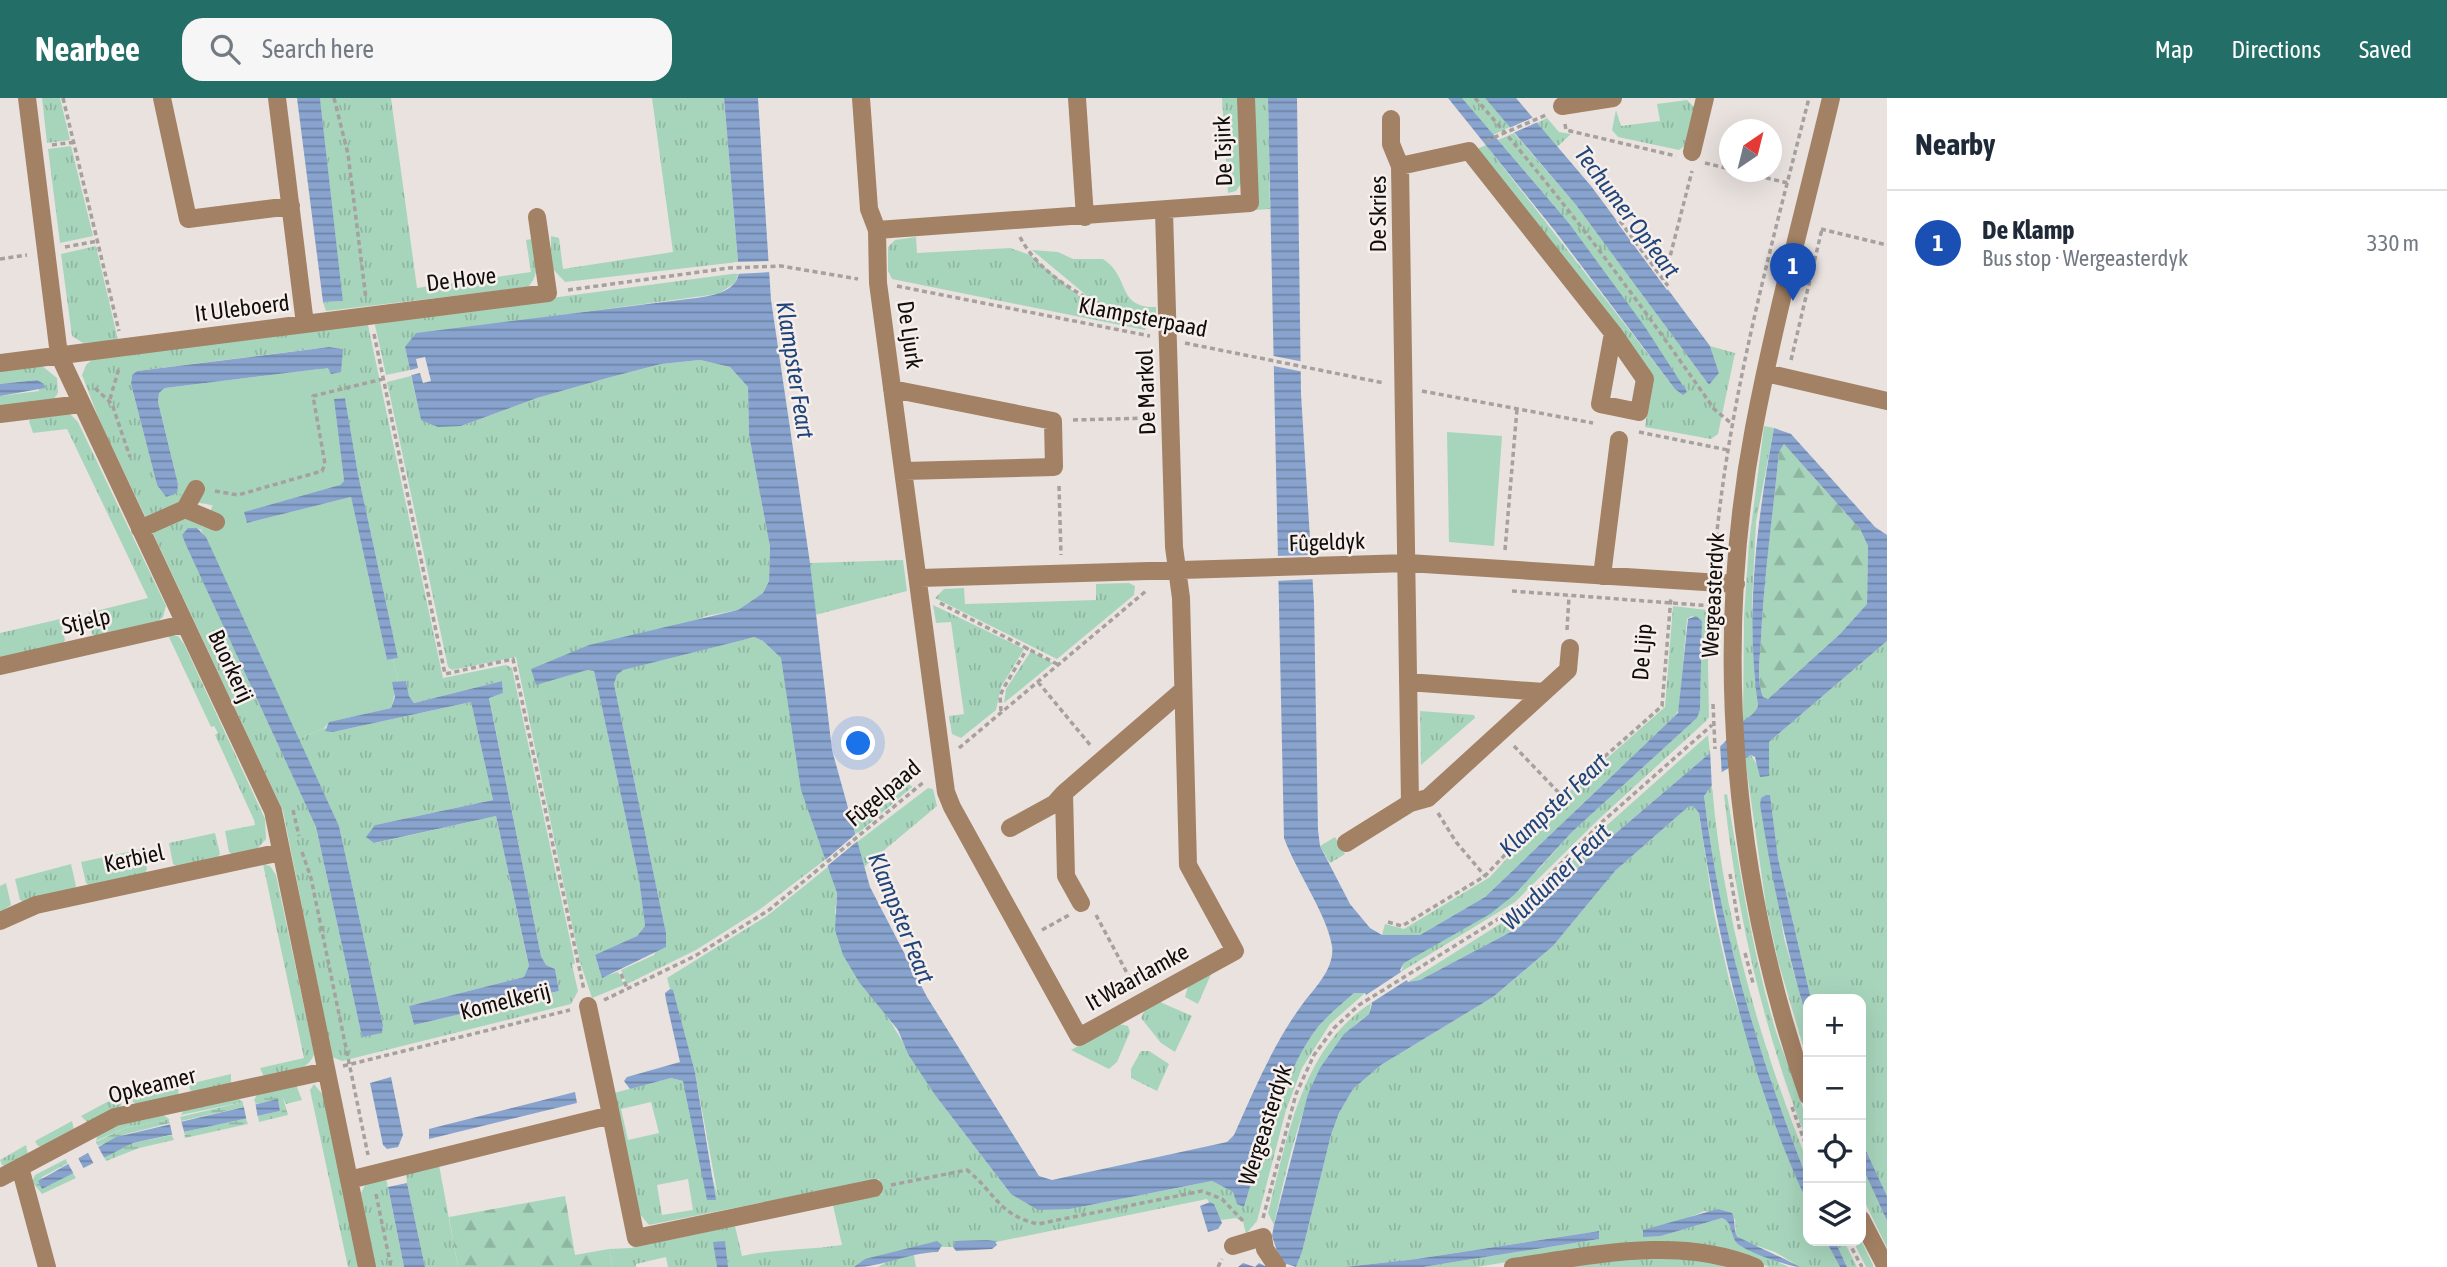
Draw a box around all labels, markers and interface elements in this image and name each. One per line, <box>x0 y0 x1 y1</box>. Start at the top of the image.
search box <box>182 18 672 81</box>
text: Nearbee <box>35 30 140 68</box>
icon: search <box>206 30 244 68</box>
text: Search here <box>262 34 374 64</box>
text: Map <box>2155 36 2193 63</box>
text: Directions <box>2231 36 2321 63</box>
text: Saved <box>2359 36 2412 63</box>
street label: De Tsjirk <box>1209 115 1237 187</box>
north arrow <box>1719 119 1782 182</box>
text: Nearby <box>1915 127 1995 161</box>
water label: Techumer Opfeart <box>1569 141 1686 283</box>
street label: De Skries <box>1365 176 1391 252</box>
text: De Klamp <box>1982 215 2075 245</box>
text: 1 <box>1933 230 1943 256</box>
text: 330 m <box>2367 230 2419 256</box>
pin: 1 <box>1770 243 1816 301</box>
text: Bus stop · Wergeasterdyk <box>1982 245 2188 271</box>
street label: De Hove <box>425 262 497 296</box>
street label: It Uleboerd <box>193 289 291 327</box>
street label: Klampsterpaad <box>1076 292 1210 342</box>
water label: Klampster Feart <box>771 299 820 441</box>
street label: De Ljurk <box>892 299 928 371</box>
street label: De Markol <box>1132 349 1160 435</box>
street label: Fûgeldyk <box>1288 528 1366 556</box>
street label: Wergeasterdyk <box>1697 532 1729 658</box>
street label: Stjelp <box>59 603 113 639</box>
street label: De Ljip <box>1627 623 1657 681</box>
street label: Buorkerij <box>203 626 259 706</box>
your location <box>841 726 875 760</box>
water label: Klampster Feart <box>1494 747 1614 862</box>
street label: Fûgelpaad <box>840 754 926 832</box>
water label: Wurdumer Feart <box>1496 818 1616 935</box>
street label: Kerbiel <box>102 839 166 877</box>
water label: Klampster Feart <box>863 849 940 987</box>
street label: It Waarlamke <box>1081 938 1193 1016</box>
street label: Komelkerij <box>457 977 553 1025</box>
map controls <box>1803 994 1866 1246</box>
button: + <box>1803 994 1866 1057</box>
button: − <box>1803 1057 1866 1120</box>
street label: Opkeamer <box>106 1061 199 1108</box>
street label: Wergeasterdyk <box>1233 1061 1297 1189</box>
button: locate <box>1803 1120 1866 1183</box>
button: layers <box>1803 1183 1866 1246</box>

